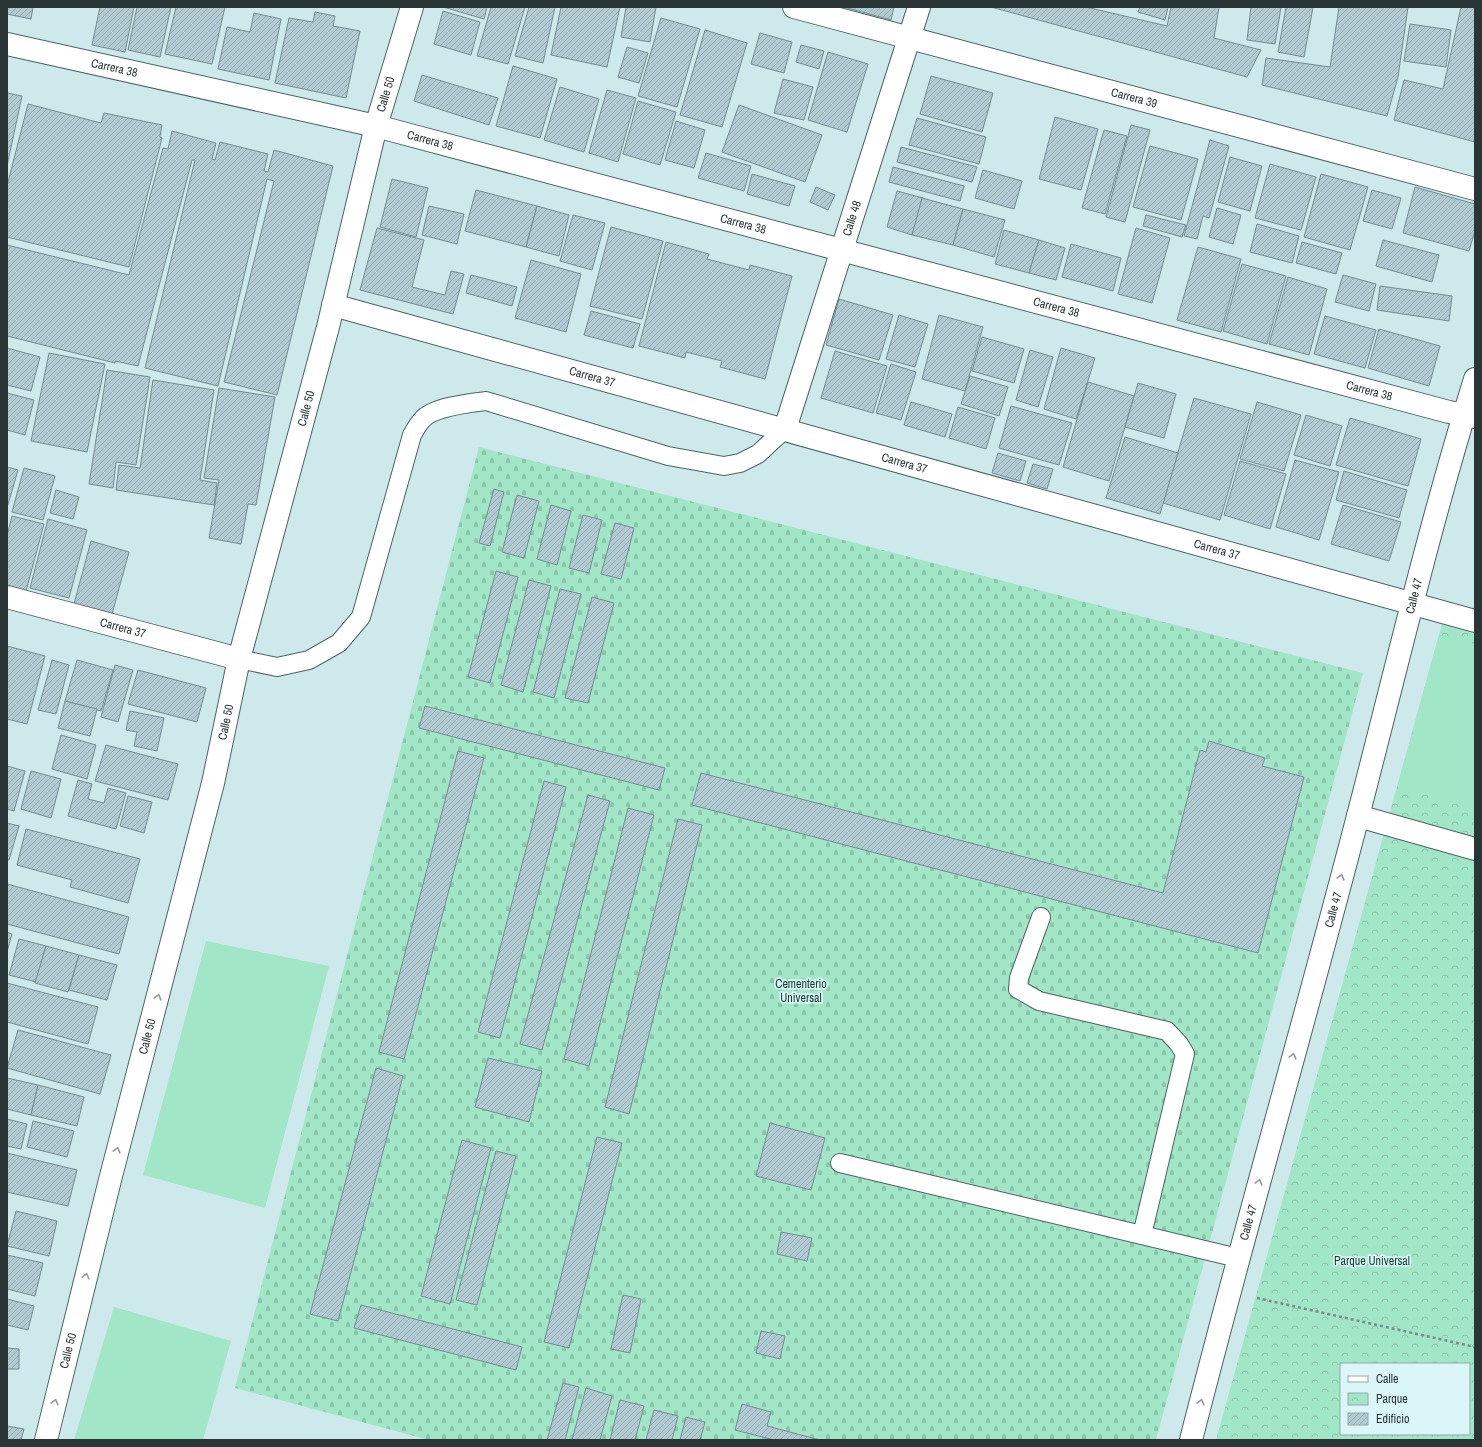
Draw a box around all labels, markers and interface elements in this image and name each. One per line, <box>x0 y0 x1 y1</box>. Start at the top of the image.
street label: Carrera 38 <box>90 55 139 81</box>
street label: Calle 50 <box>373 75 398 114</box>
street label: Carrera 39 <box>1109 84 1159 112</box>
street label: Carrera 38 <box>405 127 455 154</box>
street label: Calle 48 <box>839 199 865 238</box>
street label: Carrera 38 <box>718 210 768 238</box>
street label: Carrera 38 <box>1031 294 1081 321</box>
street label: Carrera 37 <box>567 363 618 391</box>
street label: Carrera 38 <box>1344 377 1394 405</box>
street label: Calle 50 <box>294 389 319 428</box>
street label: Carrera 37 <box>880 449 930 477</box>
street label: Carrera 37 <box>1192 536 1242 564</box>
street label: Calle 47 <box>1402 576 1426 616</box>
street label: Carrera 37 <box>98 614 148 642</box>
street label: Calle 50 <box>214 703 237 742</box>
one-way arrow <box>1337 874 1345 880</box>
street label: Calle 47 <box>1321 890 1346 929</box>
park label: Cementerio Universal <box>775 976 827 1006</box>
one-way arrow <box>153 994 161 1000</box>
street label: Calle 50 <box>135 1017 160 1056</box>
one-way arrow <box>1288 1053 1297 1060</box>
one-way arrow <box>113 1146 121 1153</box>
one-way arrow <box>1254 1179 1263 1186</box>
street label: Calle 47 <box>1236 1202 1261 1242</box>
park label: Parque Universal <box>1334 1253 1410 1269</box>
one-way arrow <box>81 1273 90 1280</box>
street label: Calle 50 <box>56 1331 80 1370</box>
legend <box>1340 1363 1470 1435</box>
text: Calle <box>1376 1371 1398 1387</box>
text: Parque <box>1376 1391 1408 1407</box>
one-way arrow <box>51 1399 59 1405</box>
one-way arrow <box>1196 1399 1204 1405</box>
text: Edificio <box>1376 1411 1409 1427</box>

